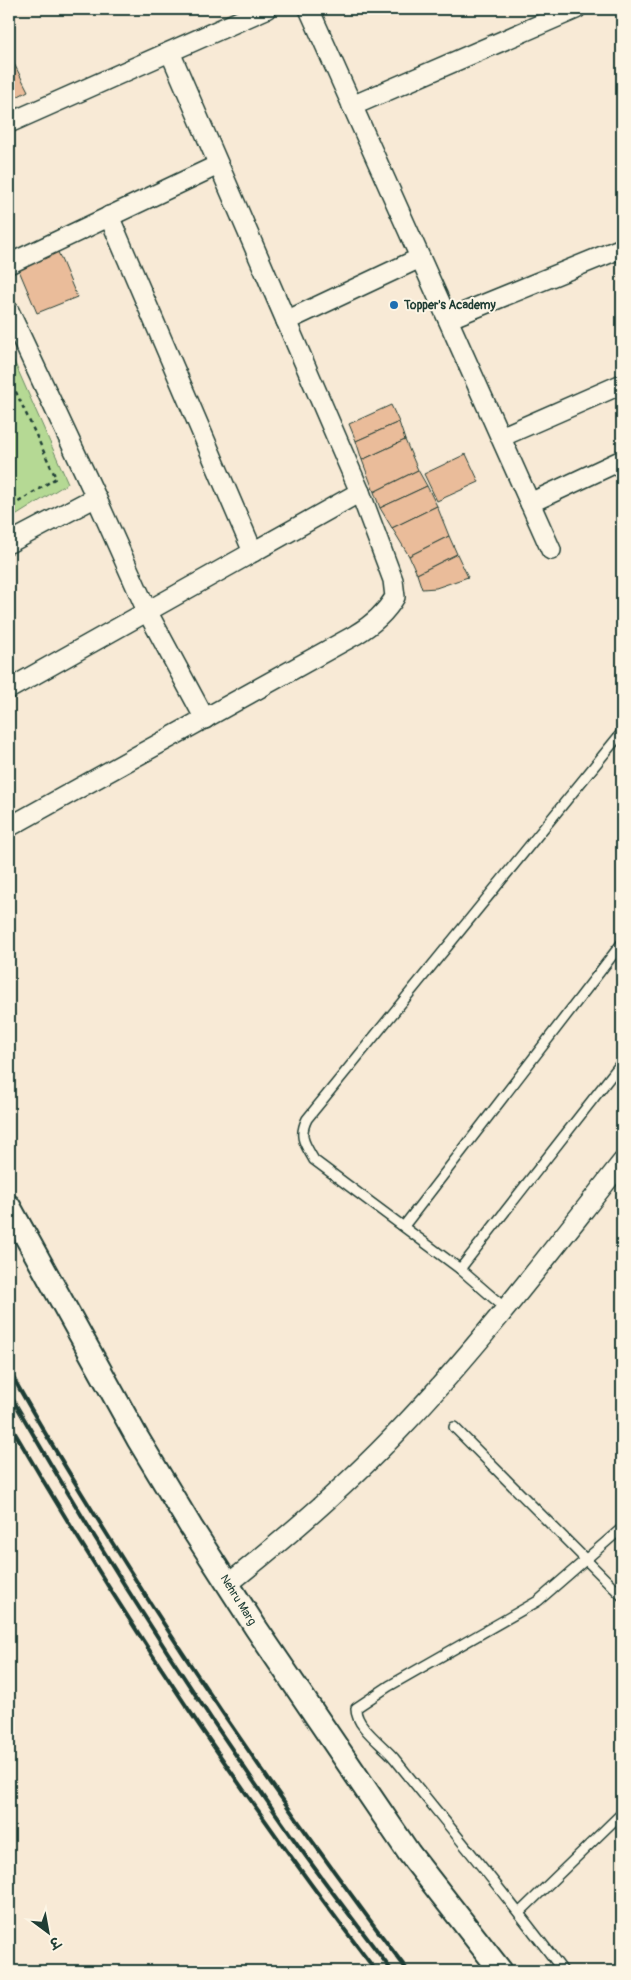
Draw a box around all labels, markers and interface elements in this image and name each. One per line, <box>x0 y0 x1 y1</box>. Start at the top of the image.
place label: Topper's Academy <box>403 298 496 313</box>
marker: Topper's Academy <box>388 299 400 311</box>
street label: Nehru Marg <box>217 1572 259 1628</box>
north arrow <box>22 1908 72 1958</box>
text: उ <box>45 1932 65 1953</box>

